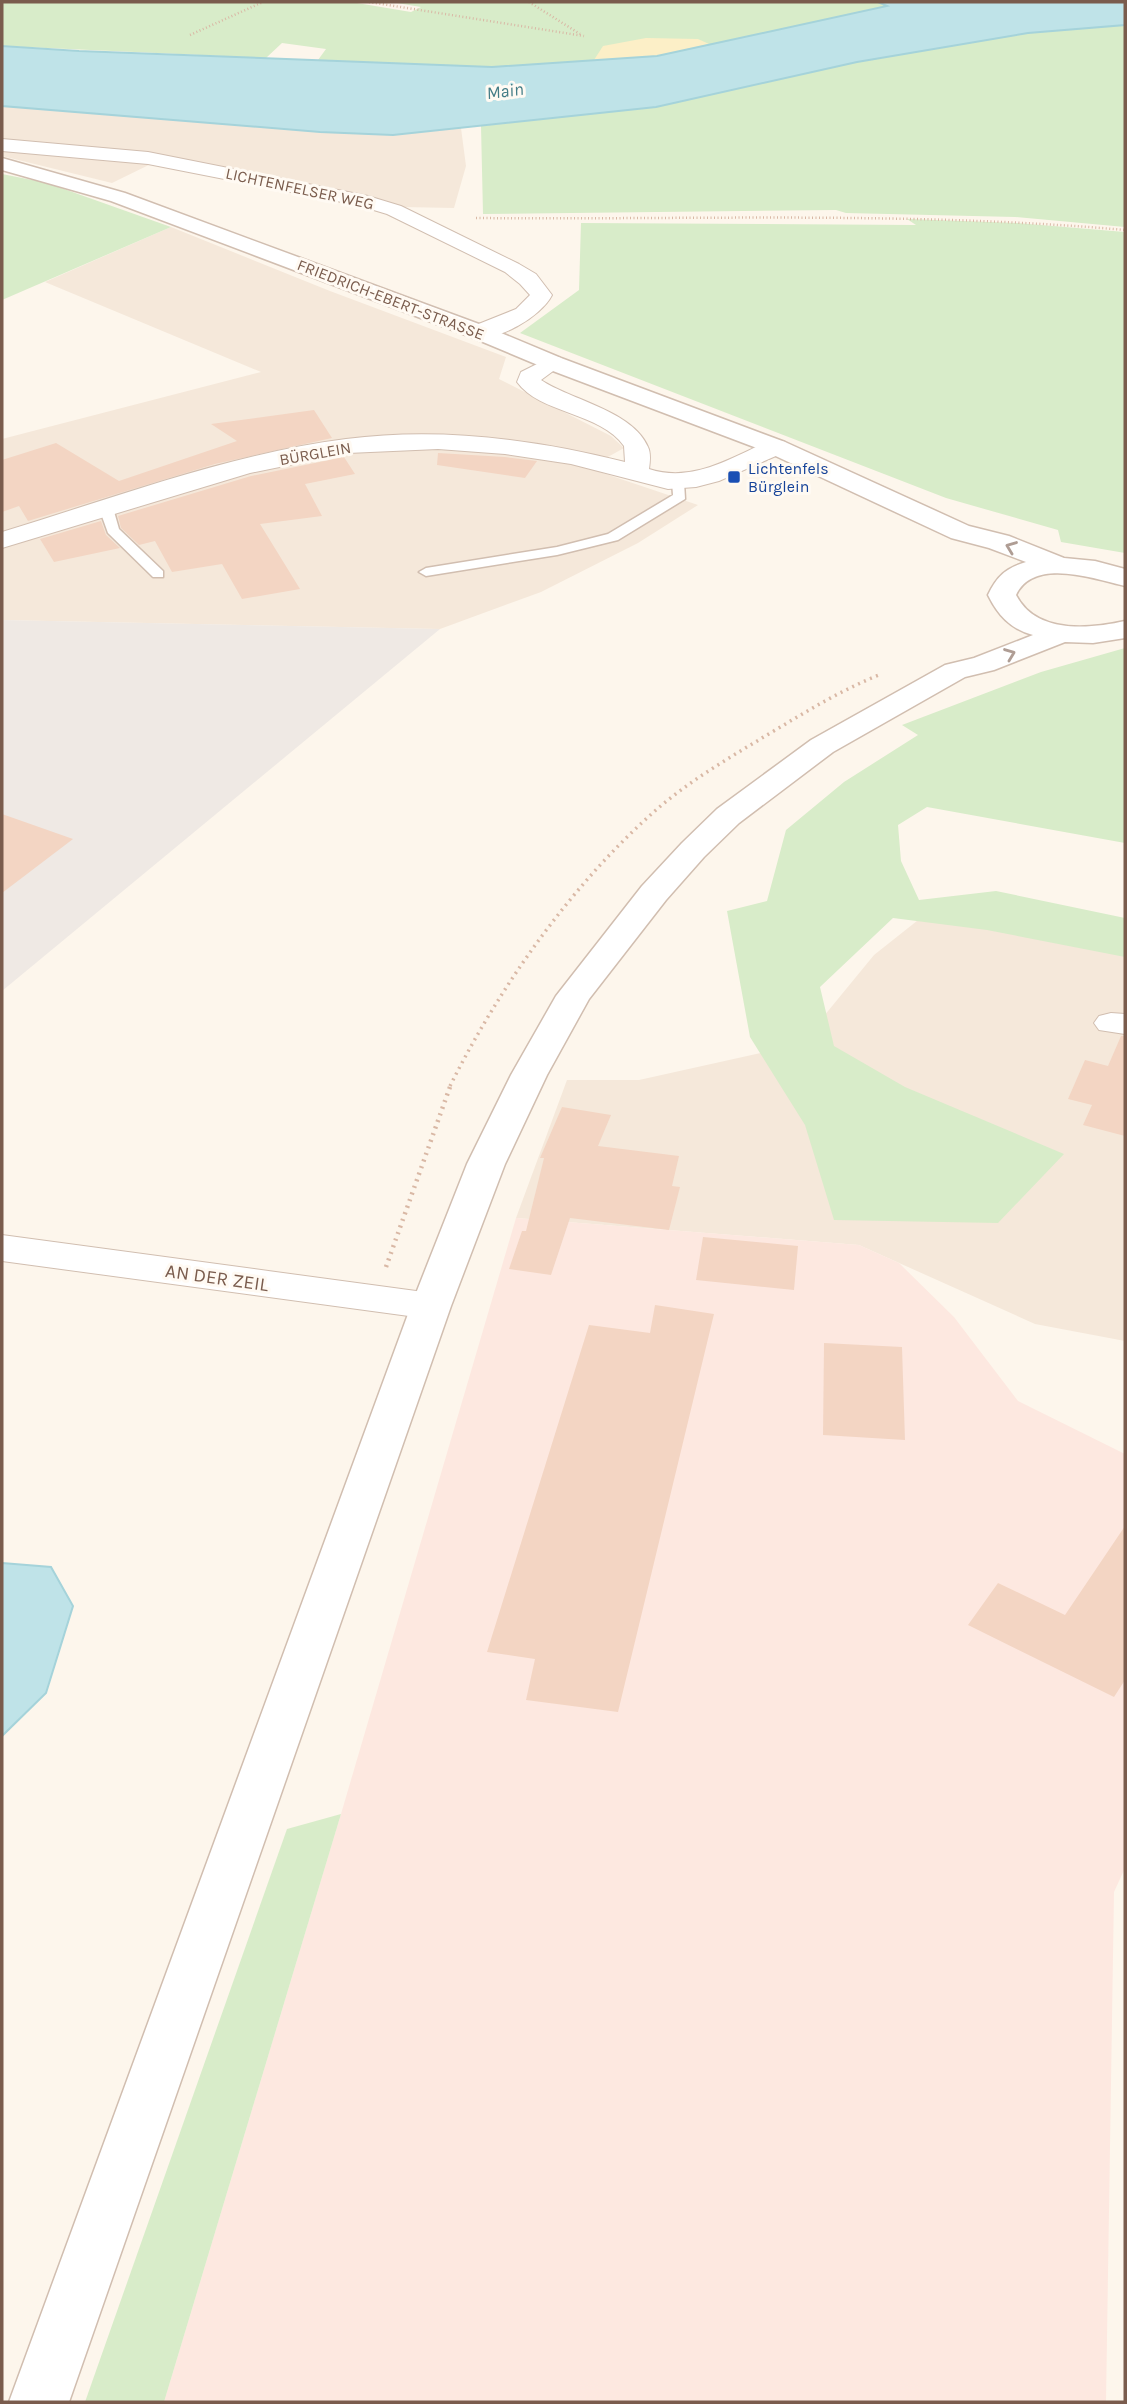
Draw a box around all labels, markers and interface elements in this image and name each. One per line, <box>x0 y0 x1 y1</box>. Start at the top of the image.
water label: Main <box>485 78 525 104</box>
street label: LICHTENFELSER WEG <box>224 163 376 213</box>
street label: FRIEDRICH-EBERT-STRASSE <box>295 255 487 344</box>
street label: BÜRGLEIN <box>278 438 352 469</box>
place label: Lichtenfels Bürglein <box>748 459 829 496</box>
marker: Lichtenfels Bürglein <box>726 469 742 485</box>
one-way arrow <box>1005 541 1017 555</box>
one-way arrow <box>1003 649 1015 663</box>
street label: AN DER ZEIL <box>164 1260 270 1296</box>

